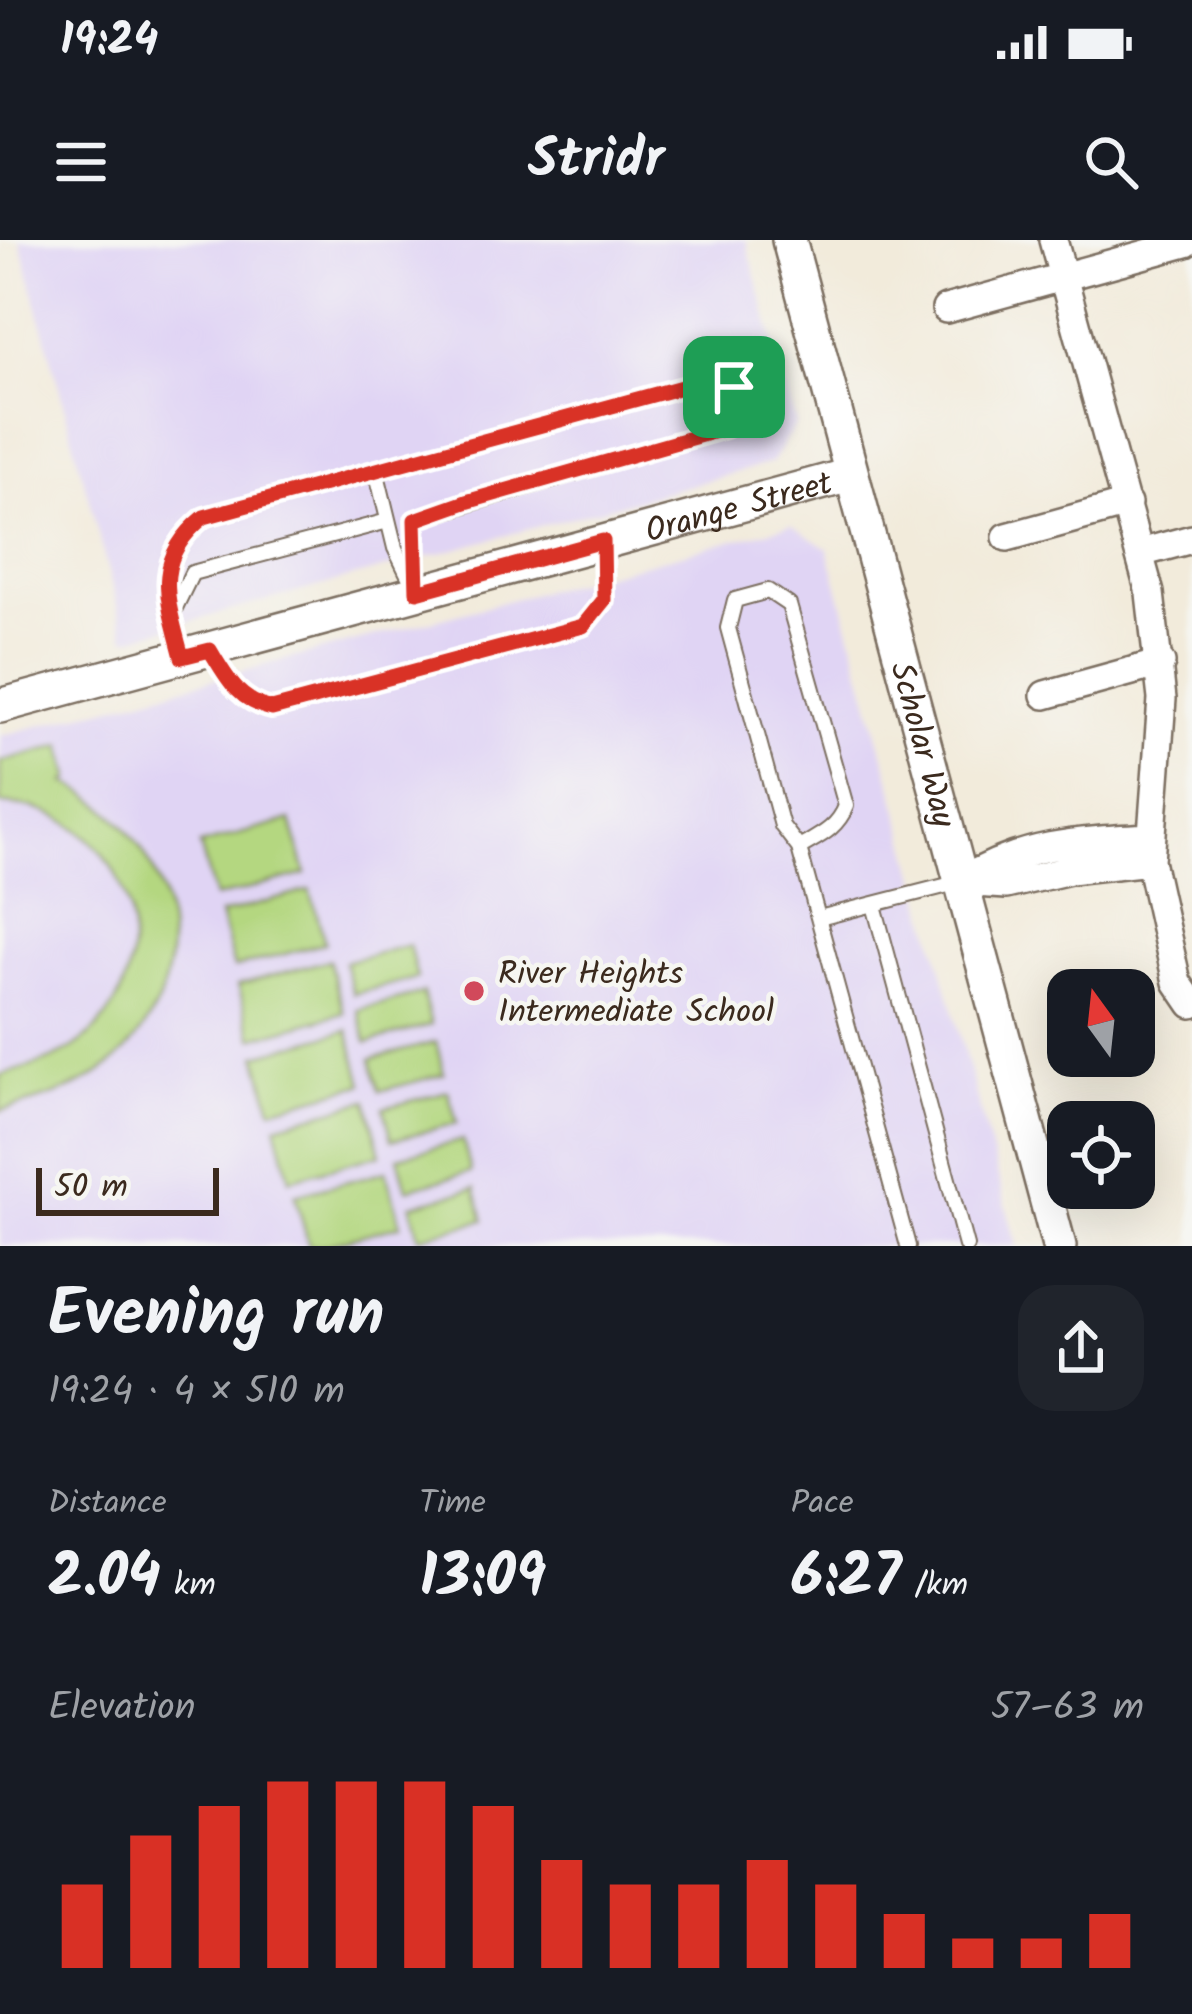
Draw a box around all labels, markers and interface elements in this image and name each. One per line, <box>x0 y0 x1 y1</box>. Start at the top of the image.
text: 19:24 <box>60 6 158 78</box>
text: Stridr <box>528 119 664 205</box>
icon: menu <box>48 129 114 195</box>
icon: search <box>1078 129 1144 195</box>
pin <box>683 336 785 438</box>
icon: arrive <box>701 354 767 420</box>
street label: Orange Street <box>640 458 840 559</box>
street label: Scholar Way <box>873 656 969 834</box>
place label: River Heights Intermediate School <box>498 949 774 1040</box>
north arrow <box>1047 969 1155 1077</box>
map controls <box>1047 969 1155 1209</box>
marker: River Heights Intermediate School <box>461 978 487 1004</box>
button: locate <box>1047 1101 1155 1209</box>
scale bar <box>36 1162 219 1215</box>
text: 50 m <box>54 1162 128 1215</box>
text: Evening run <box>48 1264 384 1369</box>
button: share <box>1018 1285 1144 1411</box>
text: 19:24 · 4 × 510 m <box>48 1362 345 1424</box>
text: Distance <box>48 1478 167 1531</box>
text: Time <box>419 1478 486 1531</box>
text: Pace <box>791 1478 854 1531</box>
text: 2.04 <box>48 1531 161 1627</box>
text: 13:09 <box>419 1531 546 1627</box>
text: 6:27 <box>791 1531 901 1627</box>
text: km <box>161 1560 216 1613</box>
text: /km <box>901 1560 968 1613</box>
text: Elevation <box>48 1678 196 1740</box>
text: 57–63 m <box>991 1678 1144 1740</box>

